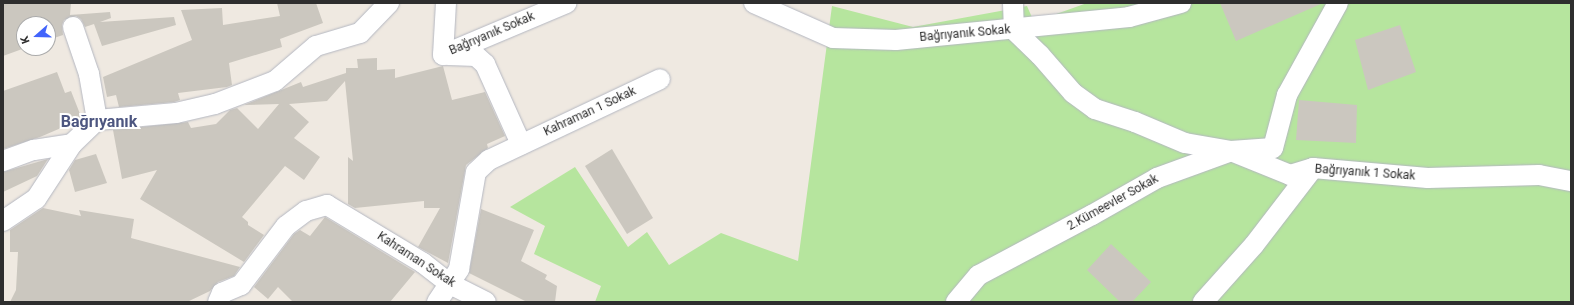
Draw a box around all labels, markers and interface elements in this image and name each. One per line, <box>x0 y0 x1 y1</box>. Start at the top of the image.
street label: Bağrıyanık Sokak <box>447 10 537 58</box>
north arrow <box>16 16 56 56</box>
street label: Bağrıyanık Sokak <box>919 23 1011 45</box>
text: K <box>18 34 32 45</box>
street label: Kahraman 1 Sokak <box>542 84 638 140</box>
district label: Bağrıyanık <box>61 112 137 132</box>
street label: Bağrıyanık 1 Sokak <box>1314 162 1416 184</box>
street label: 2.Kümeevler Sokak <box>1065 172 1161 234</box>
street label: Kahraman Sokak <box>374 229 458 291</box>

